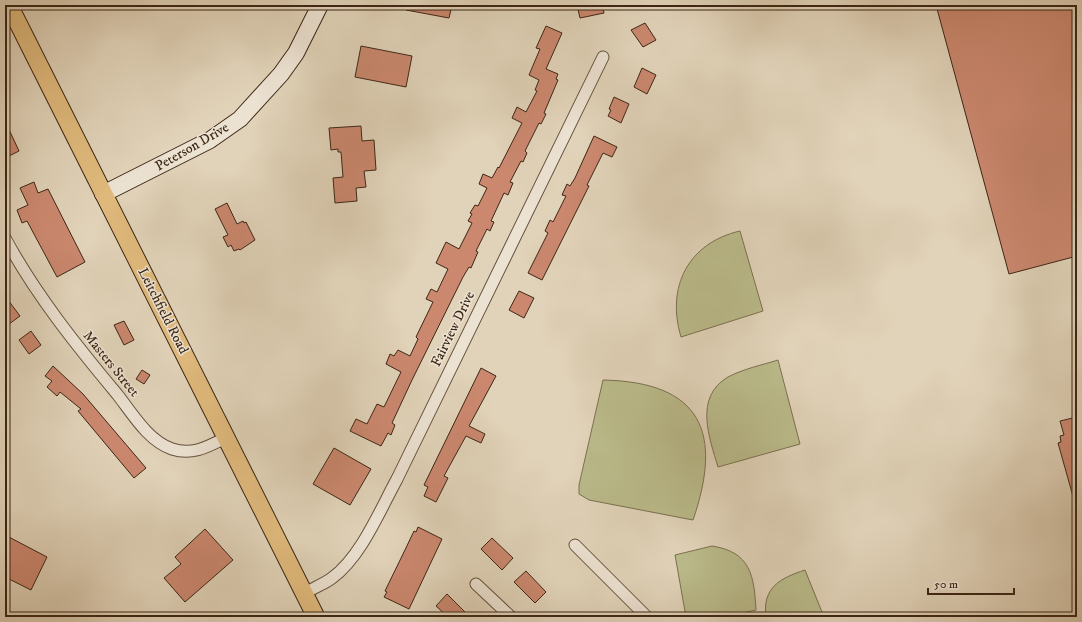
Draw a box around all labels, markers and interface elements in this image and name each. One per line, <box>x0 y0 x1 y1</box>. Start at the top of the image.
street label: Peterson Drive <box>152 119 232 175</box>
street label: Leitchfield Road <box>134 265 192 357</box>
street label: Fairview Drive <box>427 288 479 370</box>
street label: Masters Street <box>79 327 143 401</box>
scale bar <box>928 570 1014 596</box>
text: 50 m <box>934 577 958 592</box>

